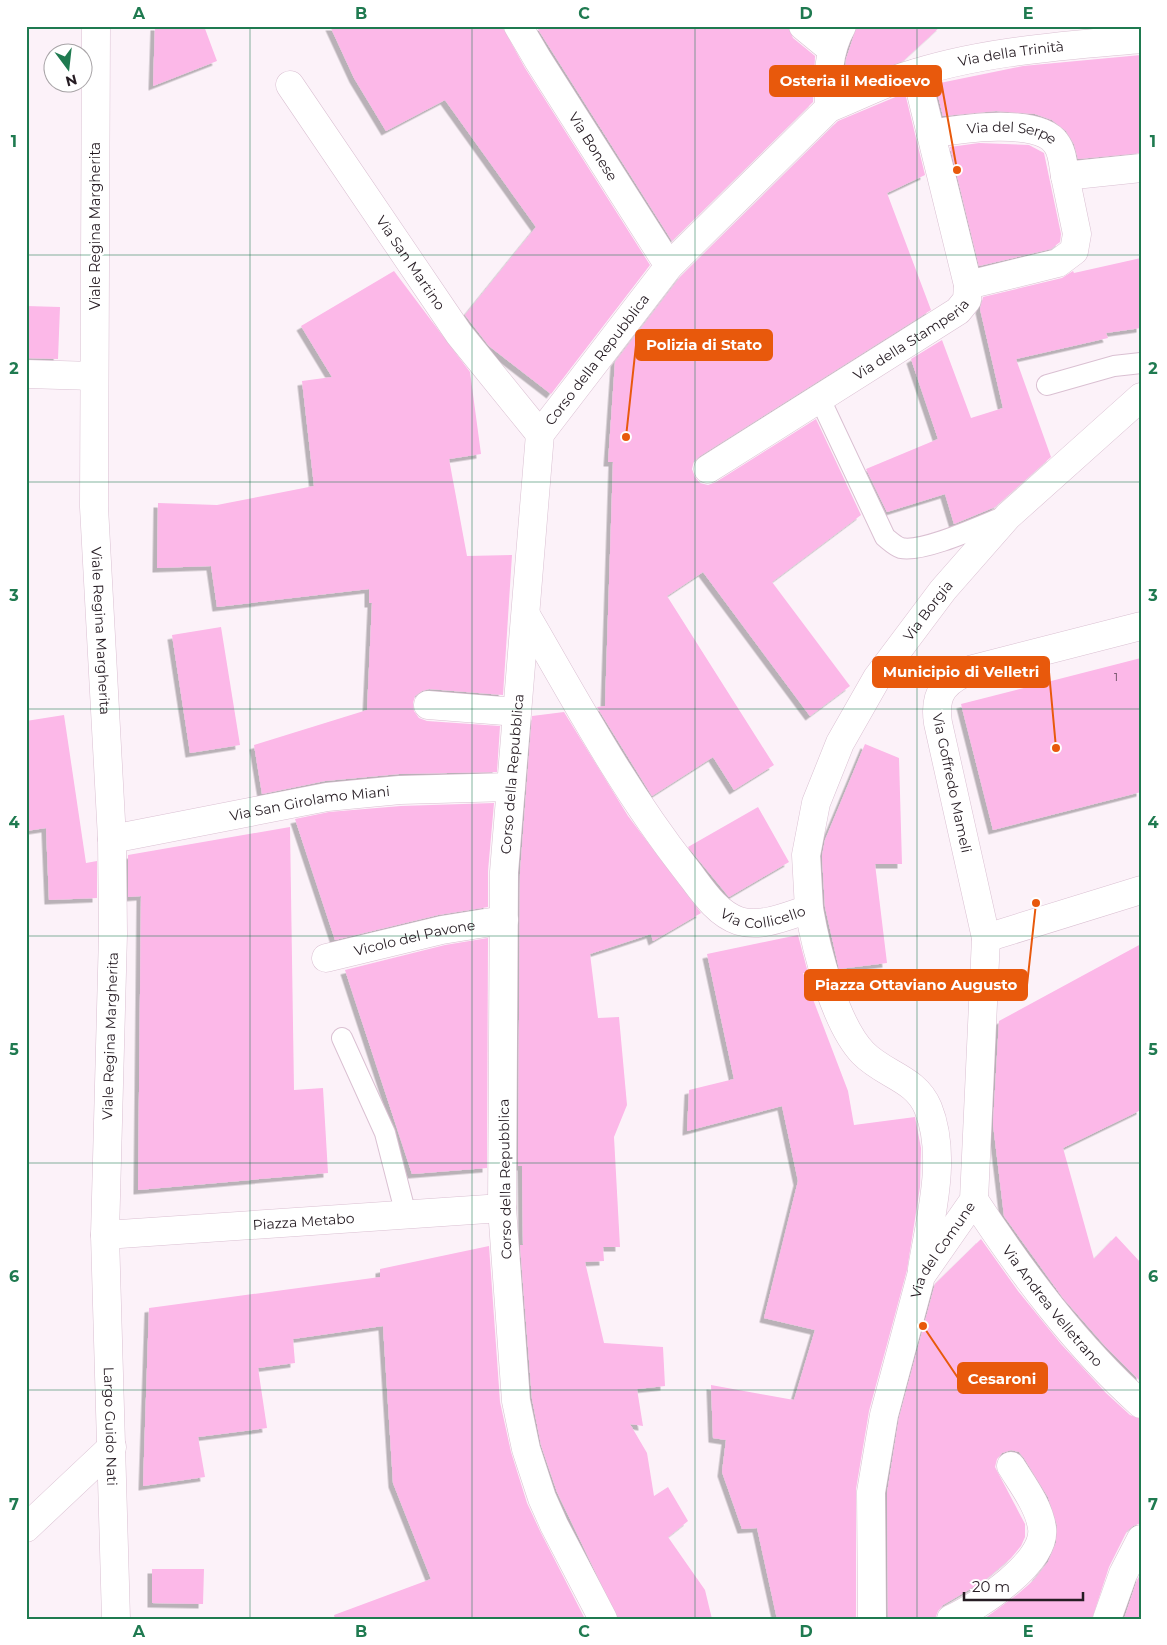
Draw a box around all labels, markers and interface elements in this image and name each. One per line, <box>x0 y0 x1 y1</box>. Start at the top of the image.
text: A <box>132 4 146 23</box>
text: B <box>355 4 367 23</box>
text: C <box>578 4 590 23</box>
text: D <box>799 4 813 23</box>
text: E <box>1023 4 1033 23</box>
street label: Via della Trinità <box>956 37 1065 70</box>
north arrow <box>42 42 92 92</box>
callout: Osteria il Medioevo <box>770 66 941 96</box>
text: N <box>64 70 79 91</box>
text: Osteria il Medioevo <box>780 71 930 90</box>
street label: Via Bonese <box>565 109 622 184</box>
street label: Via del Serpe <box>966 118 1061 148</box>
text: 1 <box>11 132 17 151</box>
text: 1 <box>1150 132 1156 151</box>
street label: Viale Regina Margherita <box>86 142 104 310</box>
street label: Via San Martino <box>372 212 449 314</box>
street label: Corso della Repubblica <box>541 290 653 429</box>
street label: Via della Stamperia <box>850 295 973 384</box>
callout: Polizia di Stato <box>636 330 772 360</box>
text: Polizia di Stato <box>646 335 762 354</box>
text: 2 <box>9 359 19 378</box>
text: 2 <box>1148 359 1158 378</box>
street label: Viale Regina Margherita <box>87 546 114 715</box>
street label: Via Borgia <box>899 576 957 644</box>
text: 3 <box>8 586 19 605</box>
text: 3 <box>1147 586 1158 605</box>
callout: Municipio di Velletri <box>873 657 1049 687</box>
text: Municipio di Velletri <box>883 662 1039 681</box>
house number: 1 <box>1114 670 1118 684</box>
street label: Corso della Repubblica <box>496 693 528 855</box>
street label: Via Goffredo Mameli <box>928 711 976 855</box>
street label: Via San Girolamo Miani <box>228 782 391 825</box>
text: 4 <box>8 813 20 832</box>
text: 4 <box>1147 813 1159 832</box>
street label: Via Collicello <box>717 902 808 932</box>
street label: Vicolo del Pavone <box>352 916 476 960</box>
street label: Viale Regina Margherita <box>98 952 122 1120</box>
callout: Piazza Ottaviano Augusto <box>805 970 1027 1000</box>
text: Piazza Ottaviano Augusto <box>815 975 1018 994</box>
text: 5 <box>9 1040 19 1059</box>
text: 5 <box>1148 1040 1158 1059</box>
street label: Corso della Repubblica <box>495 1098 515 1260</box>
street label: Via del Comune <box>906 1198 979 1300</box>
street label: Piazza Metabo <box>252 1209 355 1234</box>
street label: Via Andrea Velletrano <box>998 1242 1107 1371</box>
text: 6 <box>9 1267 19 1286</box>
text: 6 <box>1148 1267 1158 1286</box>
callout: Cesaroni <box>958 1363 1047 1393</box>
street label: Largo Guido Nati <box>100 1367 121 1486</box>
text: Cesaroni <box>968 1369 1036 1388</box>
text: 7 <box>9 1495 19 1514</box>
text: 7 <box>1148 1495 1158 1514</box>
scale bar <box>964 1570 1083 1602</box>
text: 20 m <box>972 1577 1010 1596</box>
text: A <box>132 1622 146 1641</box>
text: B <box>355 1622 367 1641</box>
text: C <box>578 1622 590 1641</box>
text: D <box>799 1622 813 1641</box>
text: E <box>1023 1622 1033 1641</box>

